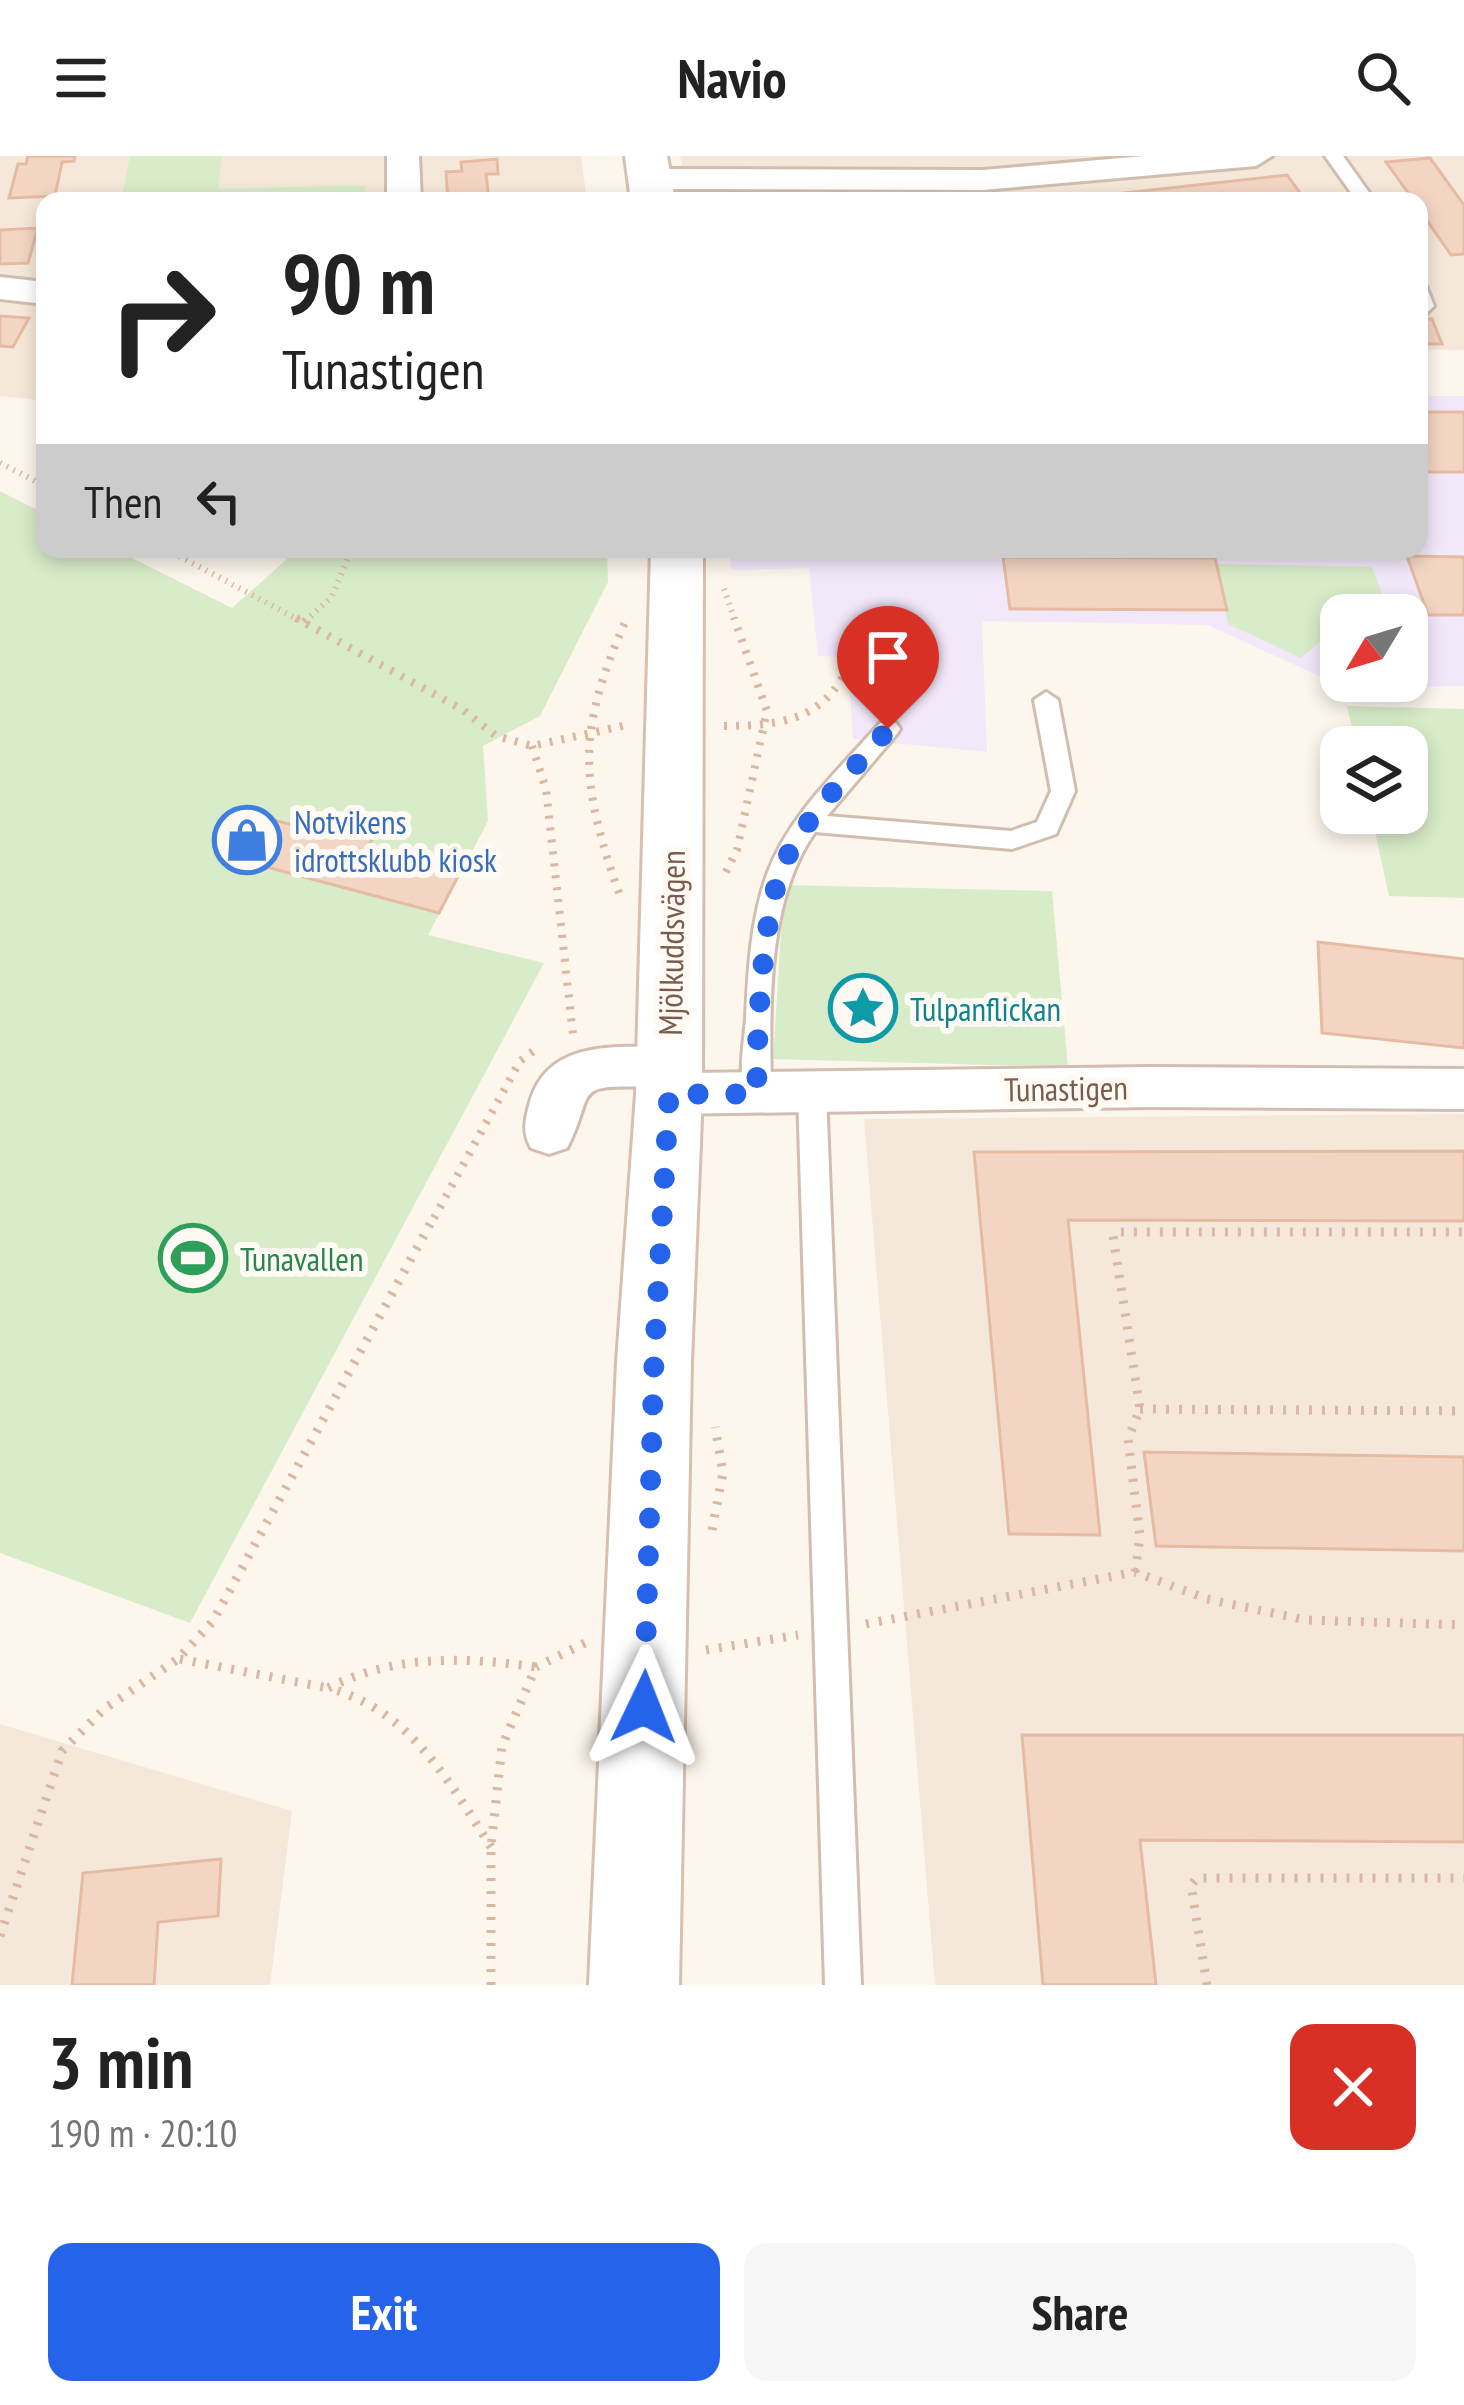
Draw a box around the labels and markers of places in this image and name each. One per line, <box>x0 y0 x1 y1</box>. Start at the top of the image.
pin <box>837 606 939 729</box>
place label: Notvikens idrottsklubb kiosk <box>294 800 497 881</box>
shop icon: Notvikens idrottsklubb kiosk <box>212 805 282 875</box>
place icon: Tulpanflickan <box>828 973 898 1043</box>
place label: Tulpanflickan <box>910 987 1061 1030</box>
sports icon: Tunavallen <box>158 1223 228 1293</box>
place label: Tunavallen <box>240 1237 363 1280</box>

